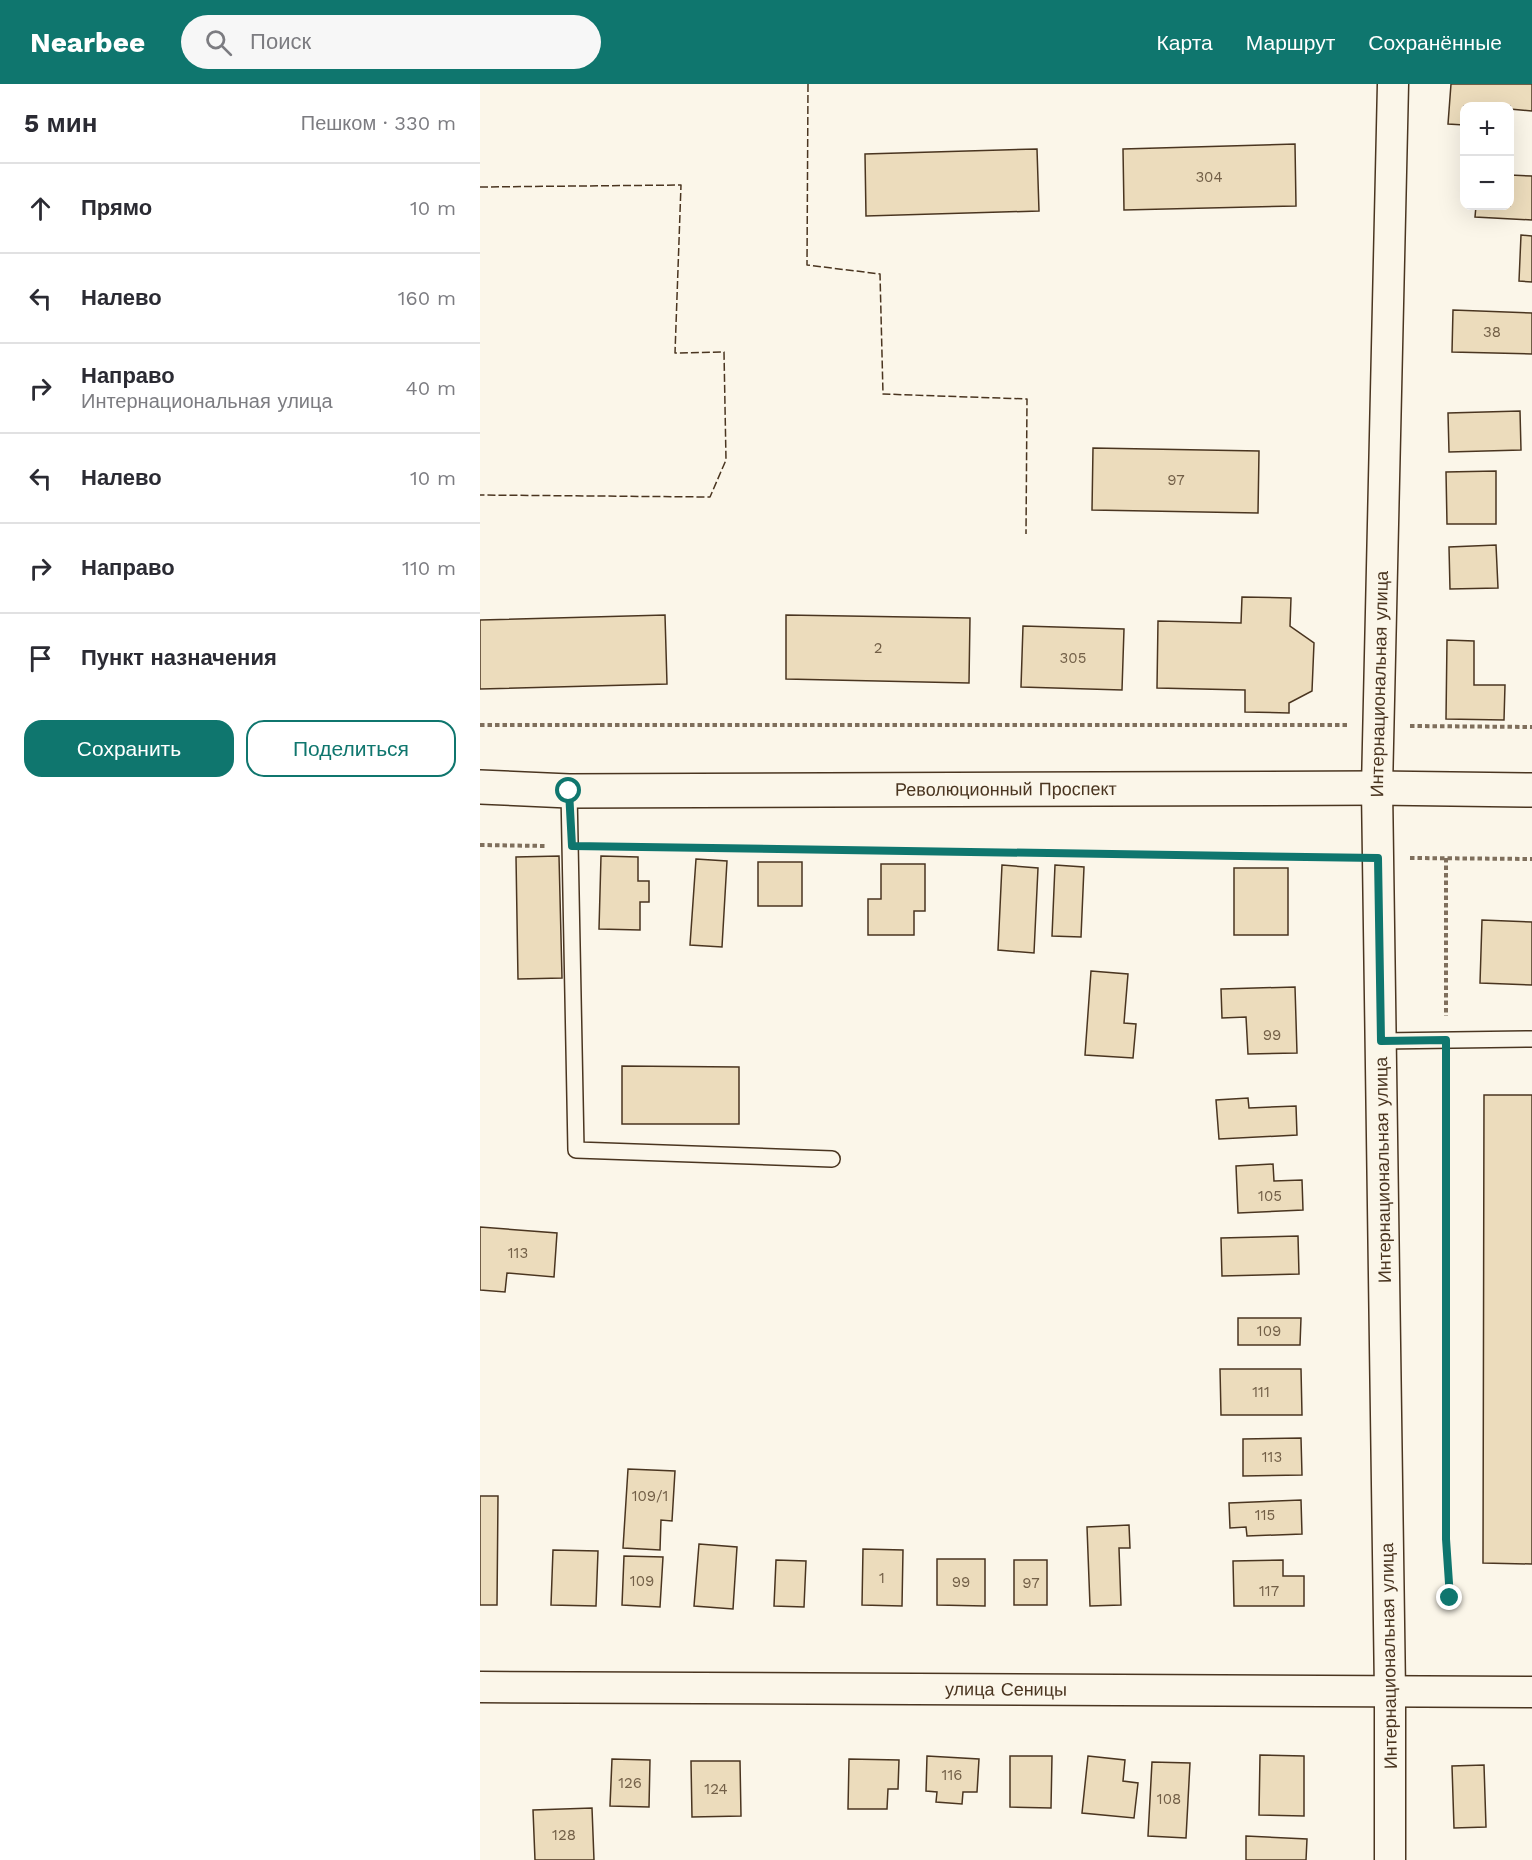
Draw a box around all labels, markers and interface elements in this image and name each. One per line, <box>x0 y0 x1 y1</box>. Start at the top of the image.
search box <box>181 15 601 69</box>
text: Nearbee <box>30 26 145 59</box>
icon: search <box>202 26 235 59</box>
text: Поиск <box>250 29 311 54</box>
text: Карта <box>1157 30 1213 55</box>
text: Маршрут <box>1246 30 1335 55</box>
text: Сохранённые <box>1368 30 1502 55</box>
map controls <box>1460 102 1514 210</box>
button: + <box>1460 102 1514 156</box>
text: 5 мин <box>24 108 98 138</box>
text: Пешком · 330 m <box>301 111 456 135</box>
button: − <box>1460 156 1514 210</box>
house number: 304 <box>1195 168 1223 186</box>
icon: ahead <box>24 192 57 225</box>
text: Прямо <box>81 195 152 220</box>
text: 10 m <box>410 196 456 220</box>
icon: left <box>24 282 57 315</box>
text: Налево <box>81 285 162 310</box>
text: 160 m <box>398 286 456 310</box>
house number: 38 <box>1483 323 1501 341</box>
text: Направо <box>81 363 175 388</box>
icon: right <box>24 372 57 405</box>
text: 40 m <box>405 376 456 400</box>
text: Интернациональная улица <box>81 389 333 413</box>
icon: left <box>24 462 57 495</box>
text: Налево <box>81 465 162 490</box>
text: 10 m <box>410 466 456 490</box>
house number: 97 <box>1167 471 1185 489</box>
icon: right <box>24 552 57 585</box>
text: Направо <box>81 555 175 580</box>
text: 110 m <box>402 556 456 580</box>
street label: Интернациональная улица <box>1366 570 1392 798</box>
house number: 2 <box>874 639 882 657</box>
icon: arrive <box>24 642 57 675</box>
text: Пункт назначения <box>81 645 277 670</box>
house number: 305 <box>1060 649 1086 667</box>
button: Сохранить <box>24 720 234 777</box>
button: Поделиться <box>246 720 456 777</box>
route start <box>555 777 581 803</box>
street label: Революционный Проспект <box>895 778 1117 800</box>
house number: 99 <box>1263 1026 1281 1044</box>
street label: Интернациональная улица <box>1370 1056 1395 1283</box>
house number: 105 <box>1258 1187 1282 1205</box>
house number: 113 <box>508 1244 528 1262</box>
house number: 109 <box>1257 1322 1281 1340</box>
house number: 111 <box>1252 1383 1270 1401</box>
house number: 113 <box>1262 1448 1282 1466</box>
house number: 109/1 <box>632 1487 668 1505</box>
house number: 115 <box>1255 1506 1275 1524</box>
street label: Интернациональная улица <box>1376 1542 1401 1769</box>
house number: 1 <box>879 1569 885 1587</box>
house number: 109 <box>630 1572 654 1590</box>
house number: 99 <box>952 1573 970 1591</box>
house number: 97 <box>1022 1574 1040 1592</box>
house number: 117 <box>1259 1582 1279 1600</box>
route end <box>1436 1584 1462 1610</box>
street label: улица Сеницы <box>945 1678 1067 1700</box>
house number: 116 <box>942 1766 962 1784</box>
house number: 126 <box>618 1774 642 1792</box>
house number: 124 <box>704 1780 728 1798</box>
house number: 108 <box>1157 1790 1181 1808</box>
house number: 128 <box>552 1826 576 1844</box>

